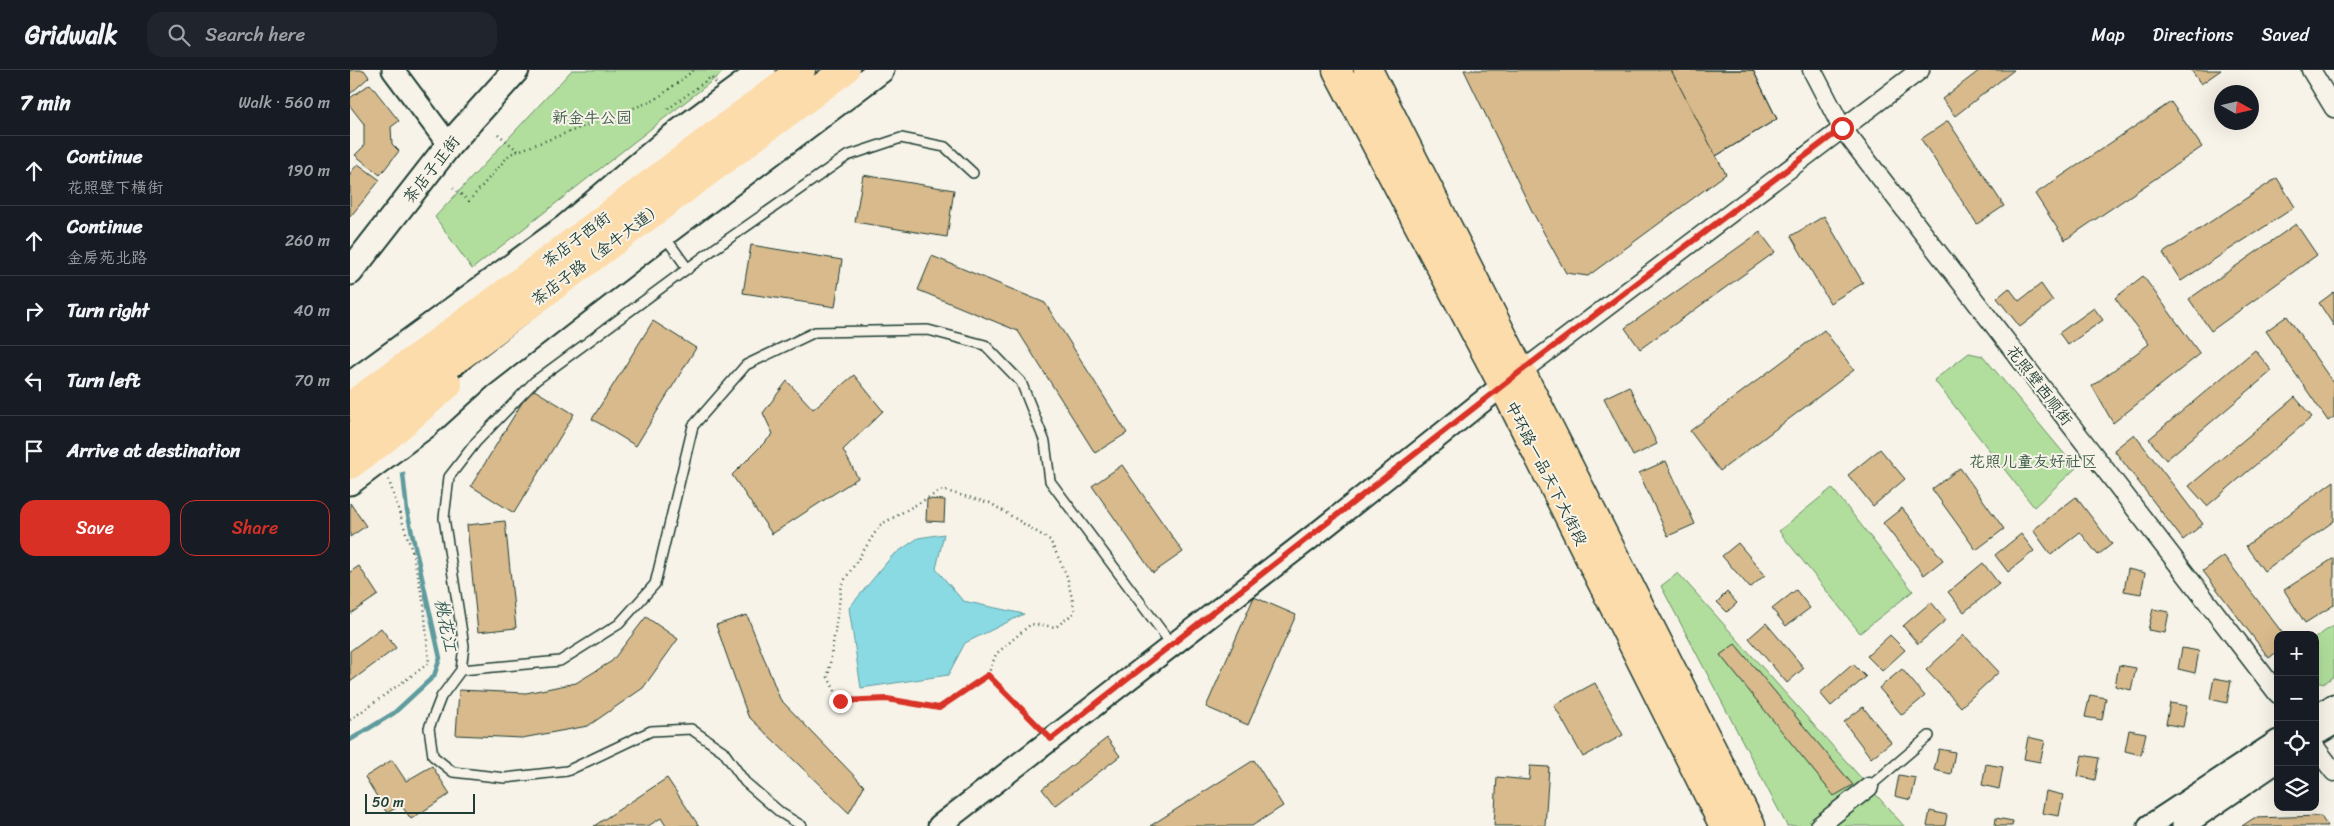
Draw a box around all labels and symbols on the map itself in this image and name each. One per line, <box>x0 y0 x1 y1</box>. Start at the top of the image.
north arrow <box>2214 85 2259 130</box>
park label: 新金牛公园 <box>552 103 632 132</box>
route start <box>1831 117 1854 140</box>
street label: 茶店子正街 <box>395 129 467 210</box>
street label: 茶店子路（金牛大道） <box>525 194 670 313</box>
street label: 茶店子西街 <box>536 204 617 275</box>
street label: 花照壁西顺街 <box>1999 339 2081 432</box>
street label: 中环路一品天下大街段 <box>1497 395 1596 551</box>
park label: 花照儿童友好社区 <box>1969 447 2097 476</box>
water label: 桃花江 <box>425 595 467 656</box>
route end <box>829 690 852 713</box>
scale bar <box>365 791 475 814</box>

